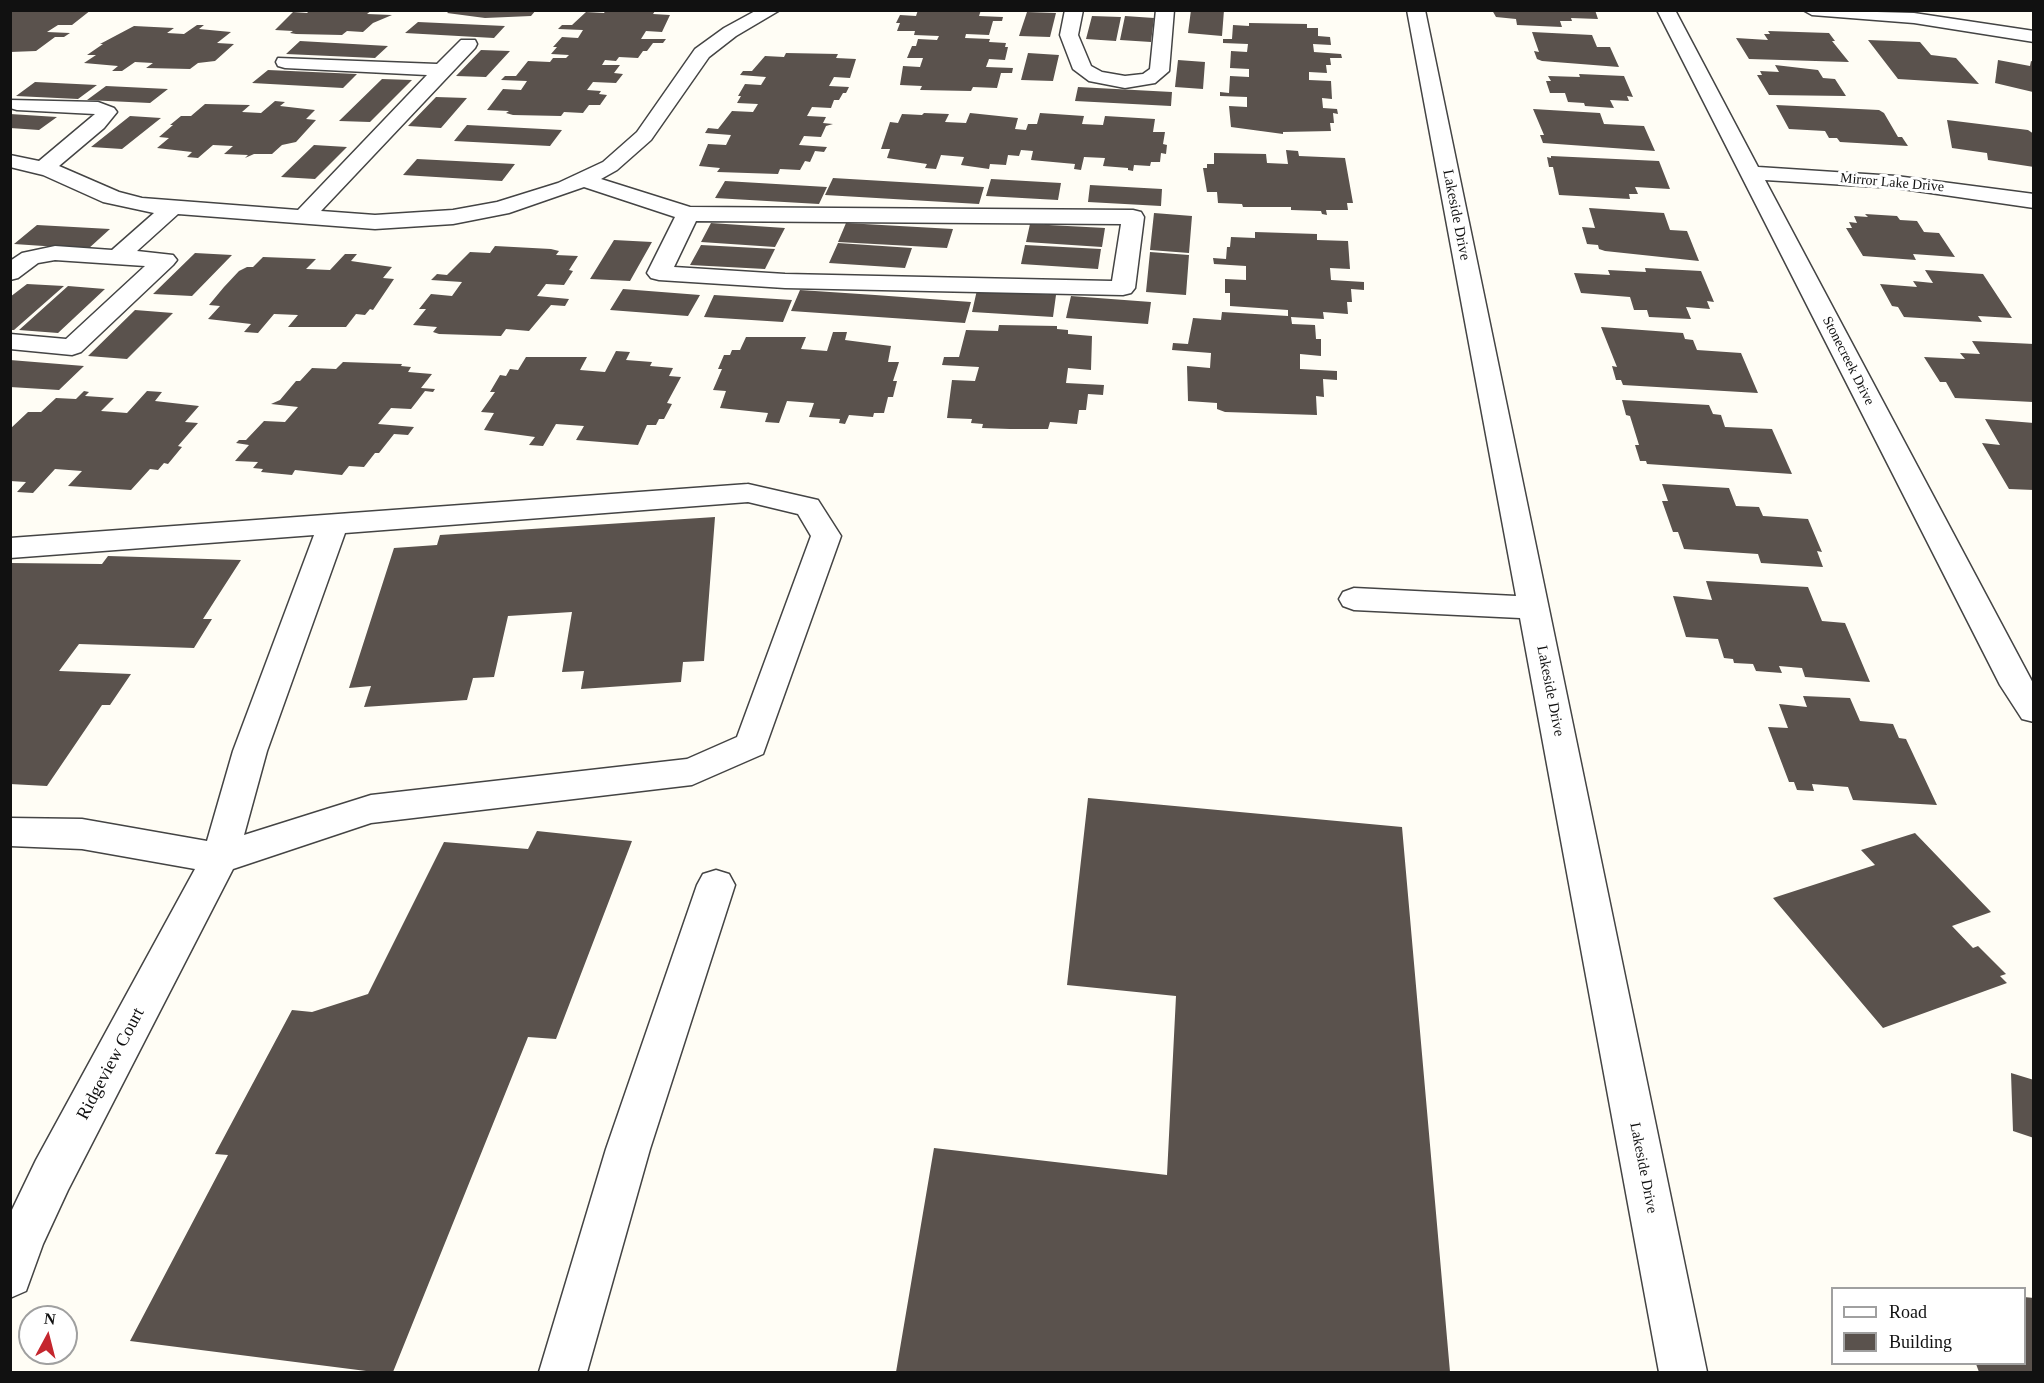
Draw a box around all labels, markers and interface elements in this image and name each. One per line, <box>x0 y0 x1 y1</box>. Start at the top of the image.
street label: Lakeside Drive <box>1438 168 1474 262</box>
street label: Mirror Lake Drive <box>1839 170 1945 196</box>
street label: Stonecreek Drive <box>1818 314 1878 408</box>
street label: Lakeside Drive <box>1532 644 1568 738</box>
street label: Ridgeview Court <box>72 1004 150 1124</box>
street label: Lakeside Drive <box>1625 1121 1661 1215</box>
legend <box>1831 1287 2026 1365</box>
text: Road <box>1889 1302 1927 1322</box>
north arrow <box>18 1305 78 1365</box>
text: N <box>43 1309 57 1328</box>
text: Building <box>1889 1332 1952 1352</box>

